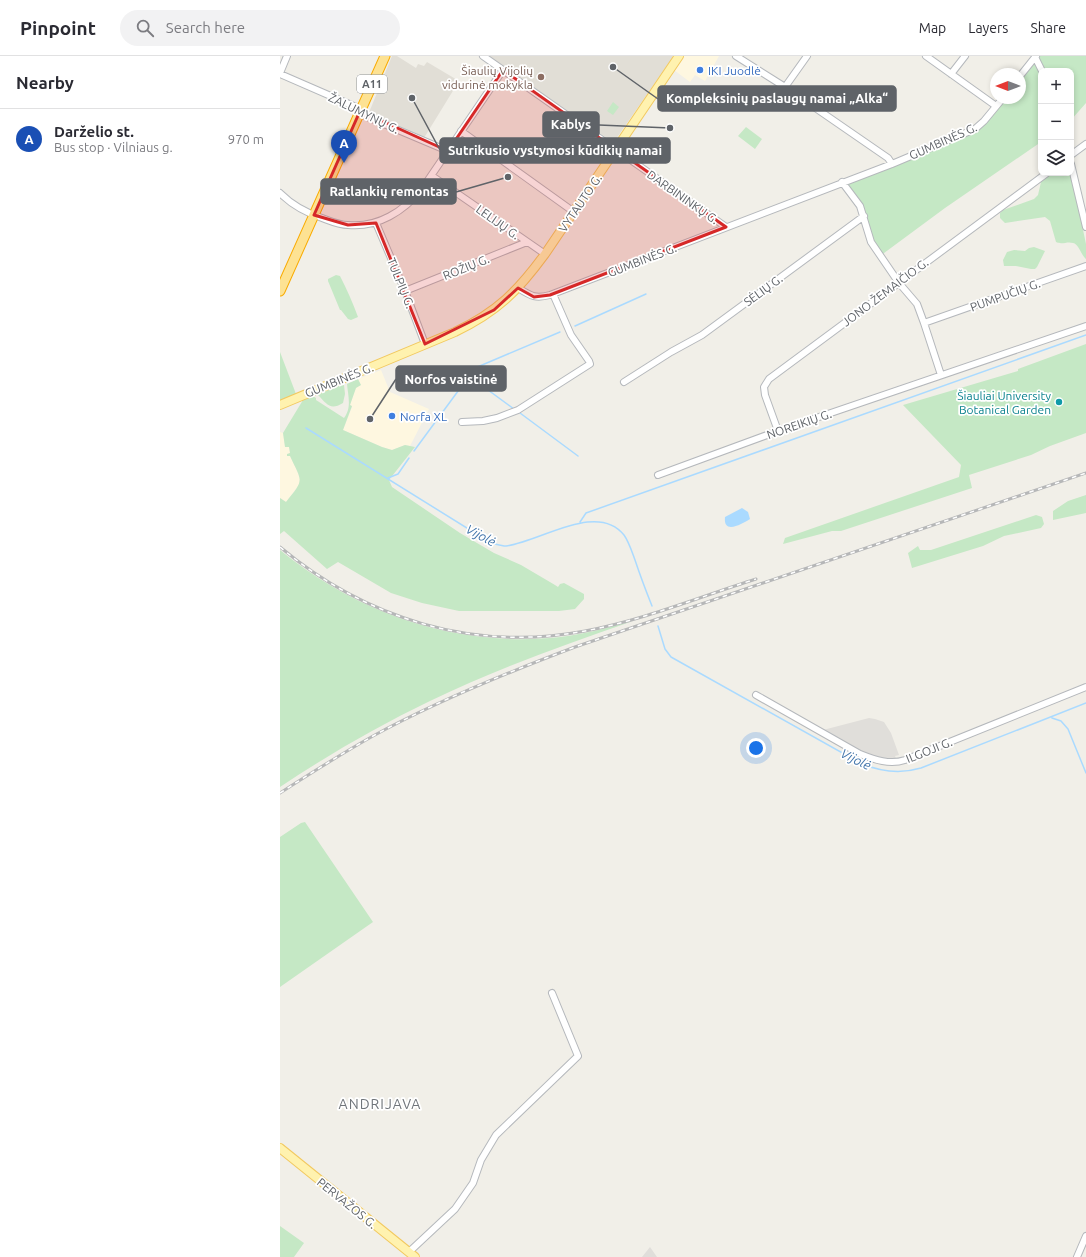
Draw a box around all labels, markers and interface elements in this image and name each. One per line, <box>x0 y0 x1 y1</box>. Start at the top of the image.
search box <box>120 10 400 46</box>
text: Pinpoint <box>20 17 96 39</box>
icon: search <box>134 17 156 39</box>
text: Search here <box>166 19 245 36</box>
text: Map <box>919 20 946 36</box>
text: Layers <box>968 20 1008 36</box>
text: Share <box>1030 20 1066 36</box>
place label: Šiaulių Vijolių vidurinė mokykla <box>442 64 533 91</box>
place label: IKI Juodlė <box>708 64 761 77</box>
marker: IKI Juodlė <box>695 65 705 75</box>
north arrow <box>990 68 1026 104</box>
map controls <box>1038 68 1074 176</box>
button: + <box>1038 68 1074 104</box>
marker: Šiaulių Vijolių vidurinė mokykla <box>536 72 546 82</box>
text: Nearby <box>16 73 74 92</box>
road number: A11 <box>357 75 387 93</box>
callout: Kompleksinių paslaugų namai „Alka“ <box>658 86 896 111</box>
street label: ŽALUMYNŲ G. <box>327 90 402 136</box>
text: Kompleksinių paslaugų namai „Alka“ <box>666 91 888 106</box>
button: − <box>1038 104 1074 140</box>
callout: Kablys <box>543 112 599 137</box>
text: Kablys <box>551 117 591 131</box>
street label: GUMBINĖS G. <box>907 120 979 162</box>
text: Darželio st. <box>54 123 134 140</box>
pin: A <box>331 130 357 163</box>
text: A <box>24 132 34 146</box>
text: 970 m <box>228 132 264 146</box>
callout: Sutrikusio vystymosi kūdikių namai <box>440 138 670 163</box>
text: Bus stop · Vilniaus g. <box>54 140 173 154</box>
button: layers <box>1038 140 1074 176</box>
text: Sutrikusio vystymosi kūdikių namai <box>448 143 662 158</box>
street label: DARBININKŲ G. <box>645 168 721 226</box>
street label: VYTAUTO G. <box>556 172 604 234</box>
callout: Ratlankių remontas <box>321 179 456 204</box>
text: Ratlankių remontas <box>329 184 449 199</box>
street label: LELIJŲ G. <box>474 202 522 242</box>
street label: GUMBINĖS G. <box>606 241 678 279</box>
street label: ROŽIŲ G. <box>441 252 491 282</box>
street label: JONO ŽEMAIČIO G. <box>839 255 931 329</box>
street label: TULPIŲ G. <box>385 256 417 310</box>
street label: SĖLIŲ G. <box>741 272 785 308</box>
street label: PUMPUČIŲ G. <box>968 276 1042 314</box>
street label: GUMBINĖS G. <box>303 360 375 400</box>
callout: Norfos vaistinė <box>396 366 506 391</box>
text: Norfos vaistinė <box>404 372 498 386</box>
place label: Šiauliai University Botanical Garden <box>957 389 1051 416</box>
marker: Šiauliai University Botanical Garden <box>1054 397 1064 407</box>
street label: NOREIKIŲ G. <box>765 407 833 441</box>
place label: Norfa XL <box>400 410 447 423</box>
marker: Norfa XL <box>387 411 397 421</box>
water label: Vijolė <box>464 521 499 549</box>
street label: ILGOJI G. <box>904 735 954 765</box>
your location <box>746 738 766 758</box>
water label: Vijolė <box>839 746 874 772</box>
district label: ANDRIJAVA <box>339 1096 421 1112</box>
street label: PERVAŽOS G. <box>315 1175 379 1231</box>

